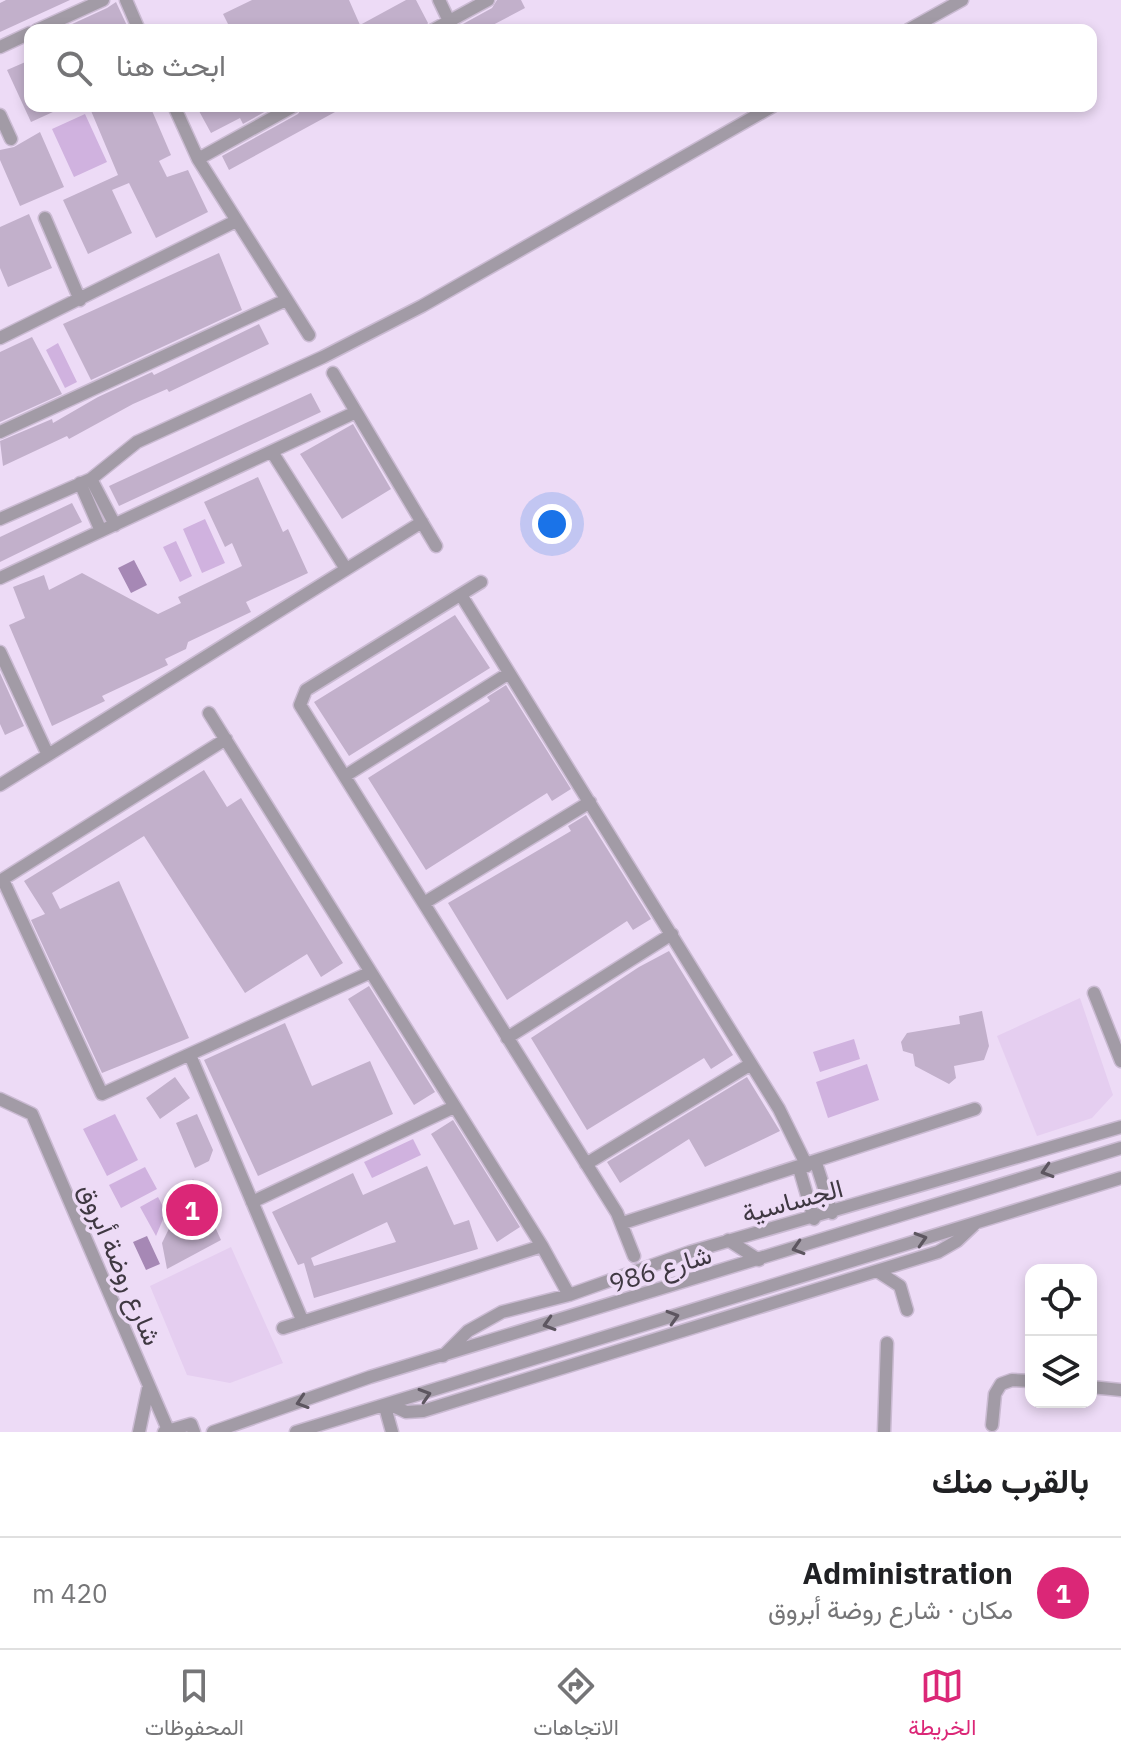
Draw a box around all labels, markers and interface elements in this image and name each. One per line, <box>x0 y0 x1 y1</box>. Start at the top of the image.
search box <box>24 24 1097 112</box>
text: ابحث هنا <box>116 45 226 84</box>
icon: search <box>52 46 96 90</box>
your location <box>532 504 572 544</box>
one-way arrow <box>1040 1162 1054 1178</box>
street label: الجساسية <box>738 1170 846 1230</box>
street label: شارع روضة أبروق <box>70 1178 170 1351</box>
pin: 1 <box>166 1180 218 1240</box>
one-way arrow <box>914 1232 927 1248</box>
street label: شارع 986 <box>605 1236 716 1302</box>
one-way arrow <box>792 1239 806 1255</box>
map controls <box>1025 1264 1097 1408</box>
button: locate <box>1025 1264 1097 1336</box>
one-way arrow <box>665 1310 679 1326</box>
one-way arrow <box>543 1315 557 1331</box>
button: layers <box>1025 1336 1097 1408</box>
one-way arrow <box>417 1388 431 1404</box>
one-way arrow <box>295 1393 309 1409</box>
text: بالقرب منك <box>932 1458 1089 1502</box>
text: Administration <box>803 1553 1013 1592</box>
text: 420 m <box>32 1576 108 1610</box>
text: 1 <box>1055 1576 1071 1610</box>
text: مكان · شارع روضة أبروق <box>768 1592 1013 1626</box>
tab: المحفوظات <box>145 1664 244 1747</box>
tab: الاتجاهات <box>533 1664 619 1747</box>
tab: الخريطة <box>908 1664 976 1747</box>

